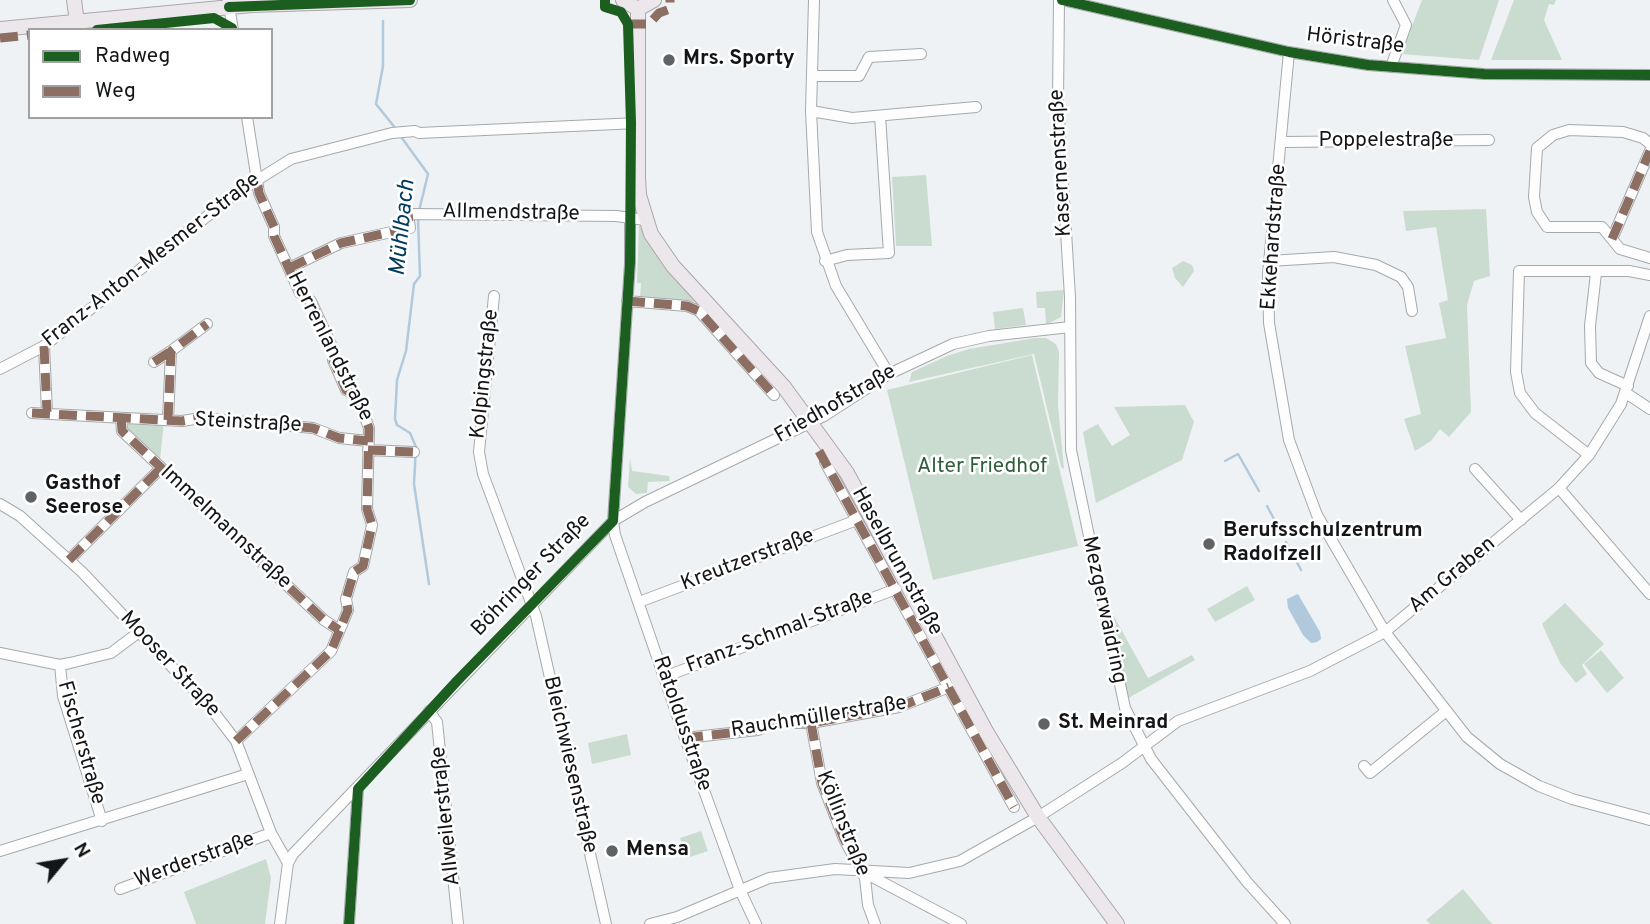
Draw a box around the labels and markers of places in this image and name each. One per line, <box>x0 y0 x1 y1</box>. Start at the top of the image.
place label: Mrs. Sporty <box>683 47 795 73</box>
marker: Mrs. Sporty <box>661 52 677 68</box>
place label: Gasthof Seerose <box>45 472 123 522</box>
marker: Gasthof Seerose <box>23 489 39 505</box>
place label: Berufsschulzentrum Radolfzell <box>1223 519 1423 569</box>
marker: Berufsschulzentrum Radolfzell <box>1201 536 1217 552</box>
place label: St. Meinrad <box>1058 711 1168 737</box>
marker: St. Meinrad <box>1036 716 1052 732</box>
place label: Mensa <box>626 838 689 864</box>
marker: Mensa <box>604 843 620 859</box>

